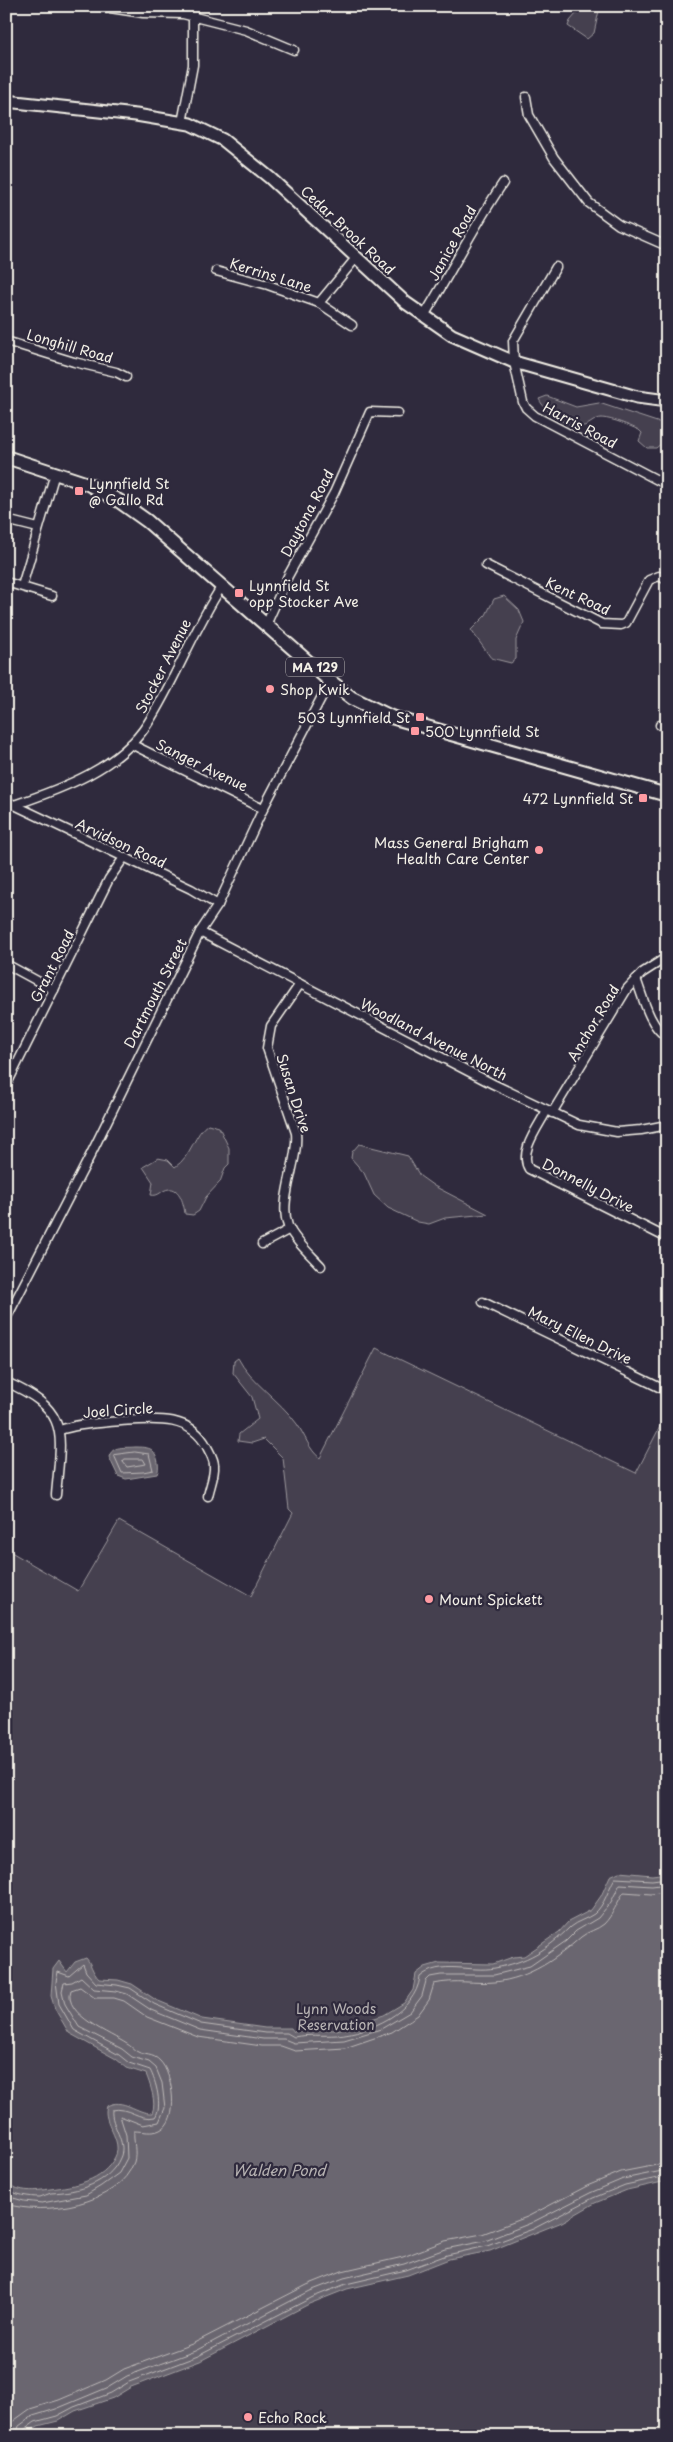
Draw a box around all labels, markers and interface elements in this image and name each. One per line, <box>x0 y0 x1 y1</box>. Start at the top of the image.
street label: Cedar Brook Road <box>296 181 400 279</box>
street label: Janice Road <box>423 202 481 284</box>
street label: Kerrins Lane <box>227 253 315 297</box>
street label: Longhill Road <box>24 324 116 368</box>
street label: Harris Road <box>539 397 621 453</box>
street label: Daytona Road <box>275 466 339 560</box>
place label: Lynnfield St @ Gallo Rd <box>89 473 170 510</box>
marker: Lynnfield St @ Gallo Rd <box>73 485 85 497</box>
street label: Kent Road <box>542 572 614 620</box>
place label: Lynnfield St opp Stocker Ave <box>249 575 359 612</box>
marker: Lynnfield St opp Stocker Ave <box>233 587 245 599</box>
street label: Stocker Avenue <box>130 615 196 717</box>
road number: MA 129 <box>286 658 344 676</box>
place label: Shop Kwik <box>280 679 350 700</box>
marker: Shop Kwik <box>264 683 276 695</box>
place label: 503 Lynnfield St <box>297 707 410 728</box>
marker: 503 Lynnfield St <box>414 711 426 723</box>
place label: 500 Lynnfield St <box>425 721 540 742</box>
marker: 500 Lynnfield St <box>409 725 421 737</box>
street label: Sanger Avenue <box>152 734 252 797</box>
place label: 472 Lynnfield St <box>523 788 633 809</box>
marker: 472 Lynnfield St <box>637 792 649 804</box>
street label: Arvidson Road <box>72 813 170 873</box>
place label: Mass General Brigham Health Care Center <box>374 832 529 869</box>
marker: Mass General Brigham Health Care Center <box>533 844 545 856</box>
street label: Grant Road <box>25 926 79 1006</box>
street label: Dartmouth Street <box>118 934 192 1051</box>
street label: Anchor Road <box>562 981 624 1065</box>
street label: Woodland Avenue North <box>357 993 511 1085</box>
street label: Susan Drive <box>271 1051 317 1135</box>
street label: Donnelly Drive <box>538 1153 638 1217</box>
street label: Mary Ellen Drive <box>525 1301 635 1369</box>
street label: Joel Circle <box>82 1397 154 1423</box>
place label: Mount Spickett <box>439 1589 543 1610</box>
marker: Mount Spickett <box>423 1593 435 1605</box>
park label: Lynn Woods Reservation <box>296 1998 376 2035</box>
water label: Walden Pond <box>233 2158 327 2181</box>
place label: Echo Rock <box>258 2407 327 2428</box>
marker: Echo Rock <box>242 2411 254 2423</box>

